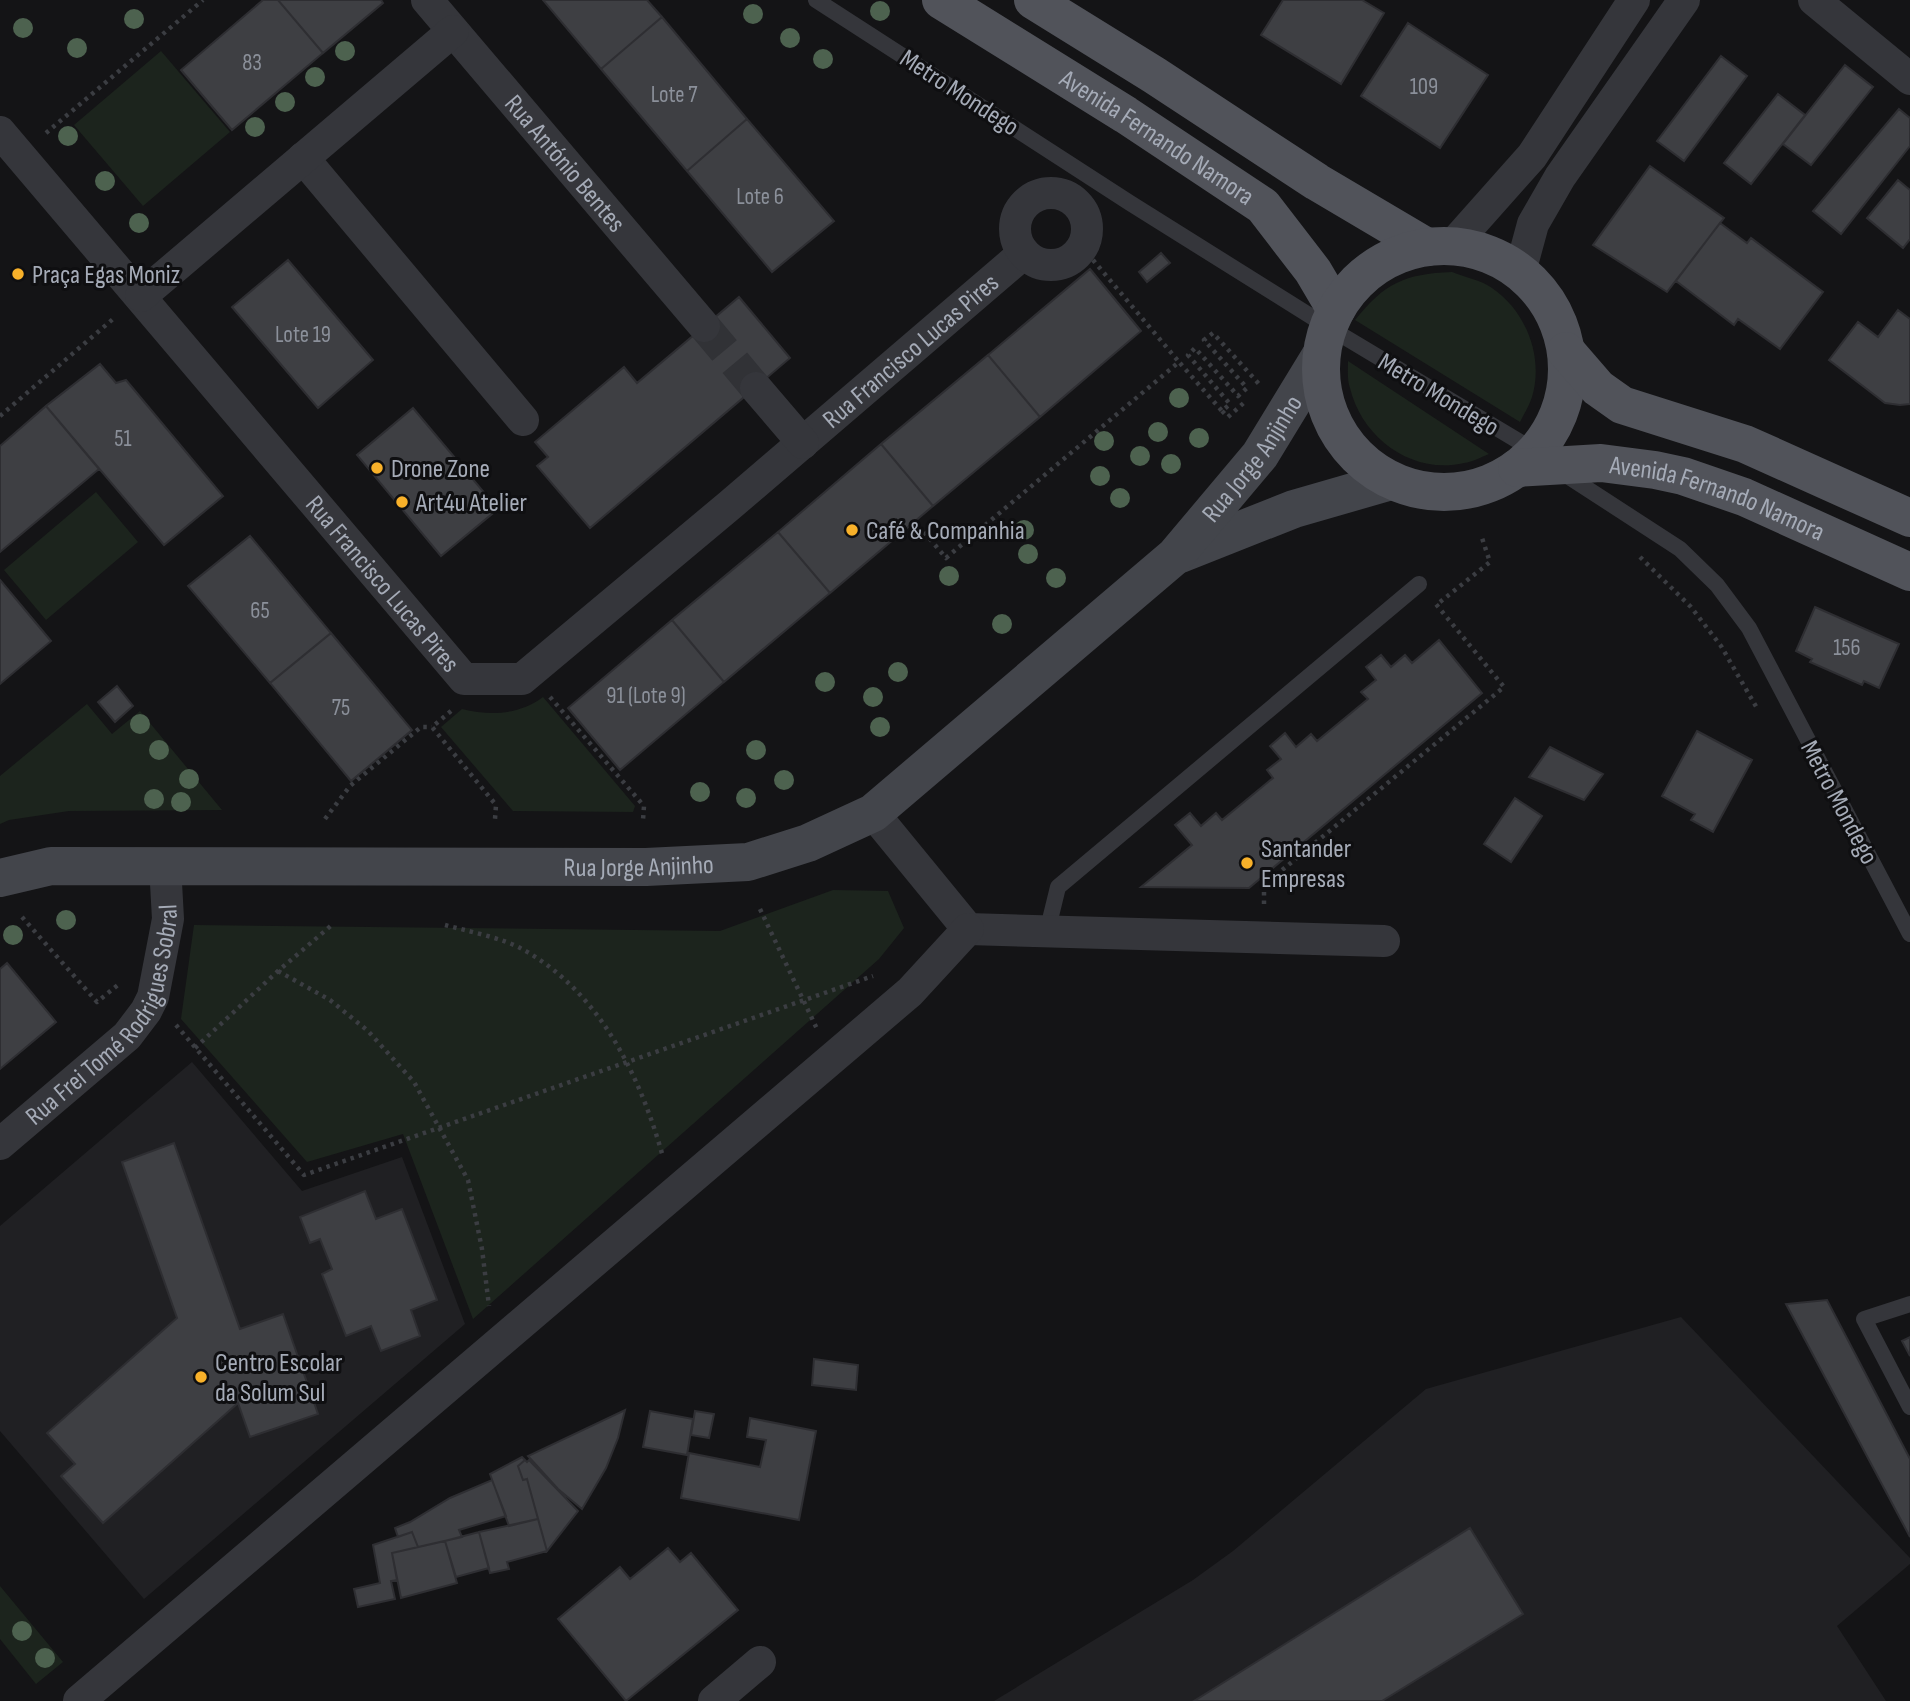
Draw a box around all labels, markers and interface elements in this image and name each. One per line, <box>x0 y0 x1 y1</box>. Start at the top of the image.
street label: Metro Mondego <box>894 43 1024 143</box>
house number: 83 <box>242 49 262 77</box>
street label: Avenida Fernando Namora <box>1053 63 1259 213</box>
house number: 109 <box>1410 73 1438 101</box>
house number: Lote 7 <box>651 81 697 109</box>
street label: Rua António Bentes <box>497 89 631 239</box>
house number: Lote 6 <box>736 183 784 211</box>
place label: Praça Egas Moniz <box>32 260 180 291</box>
marker: Praça Egas Moniz <box>10 266 26 282</box>
street label: Rua Francisco Lucas Pires <box>817 268 1006 435</box>
house number: Lote 19 <box>275 321 331 349</box>
street label: Metro Mondego <box>1372 347 1504 443</box>
street label: Rua Jorge Anjinho <box>1196 390 1310 529</box>
house number: 51 <box>114 425 132 453</box>
street label: Avenida Fernando Namora <box>1607 450 1829 548</box>
place label: Drone Zone <box>391 454 490 485</box>
marker: Drone Zone <box>369 460 385 476</box>
place label: Art4u Atelier <box>415 488 528 519</box>
street label: Rua Francisco Lucas Pires <box>298 490 465 679</box>
marker: Art4u Atelier <box>394 494 410 510</box>
place label: Café & Companhia <box>866 516 1025 547</box>
marker: Café & Companhia <box>844 522 860 538</box>
house number: 65 <box>250 597 270 625</box>
house number: 156 <box>1833 634 1861 662</box>
house number: 91 (Lote 9) <box>606 682 686 710</box>
house number: 75 <box>332 694 350 722</box>
street label: Metro Mondego <box>1793 736 1884 870</box>
place label: Santander Empresas <box>1261 834 1352 895</box>
street label: Rua Jorge Anjinho <box>563 850 714 884</box>
marker: Santander Empresas <box>1239 855 1255 871</box>
street label: Rua Frei Tomé Rodrigues Sobral <box>20 903 185 1132</box>
place label: Centro Escolar da Solum Sul <box>215 1348 343 1409</box>
marker: Centro Escolar da Solum Sul <box>193 1369 209 1385</box>

